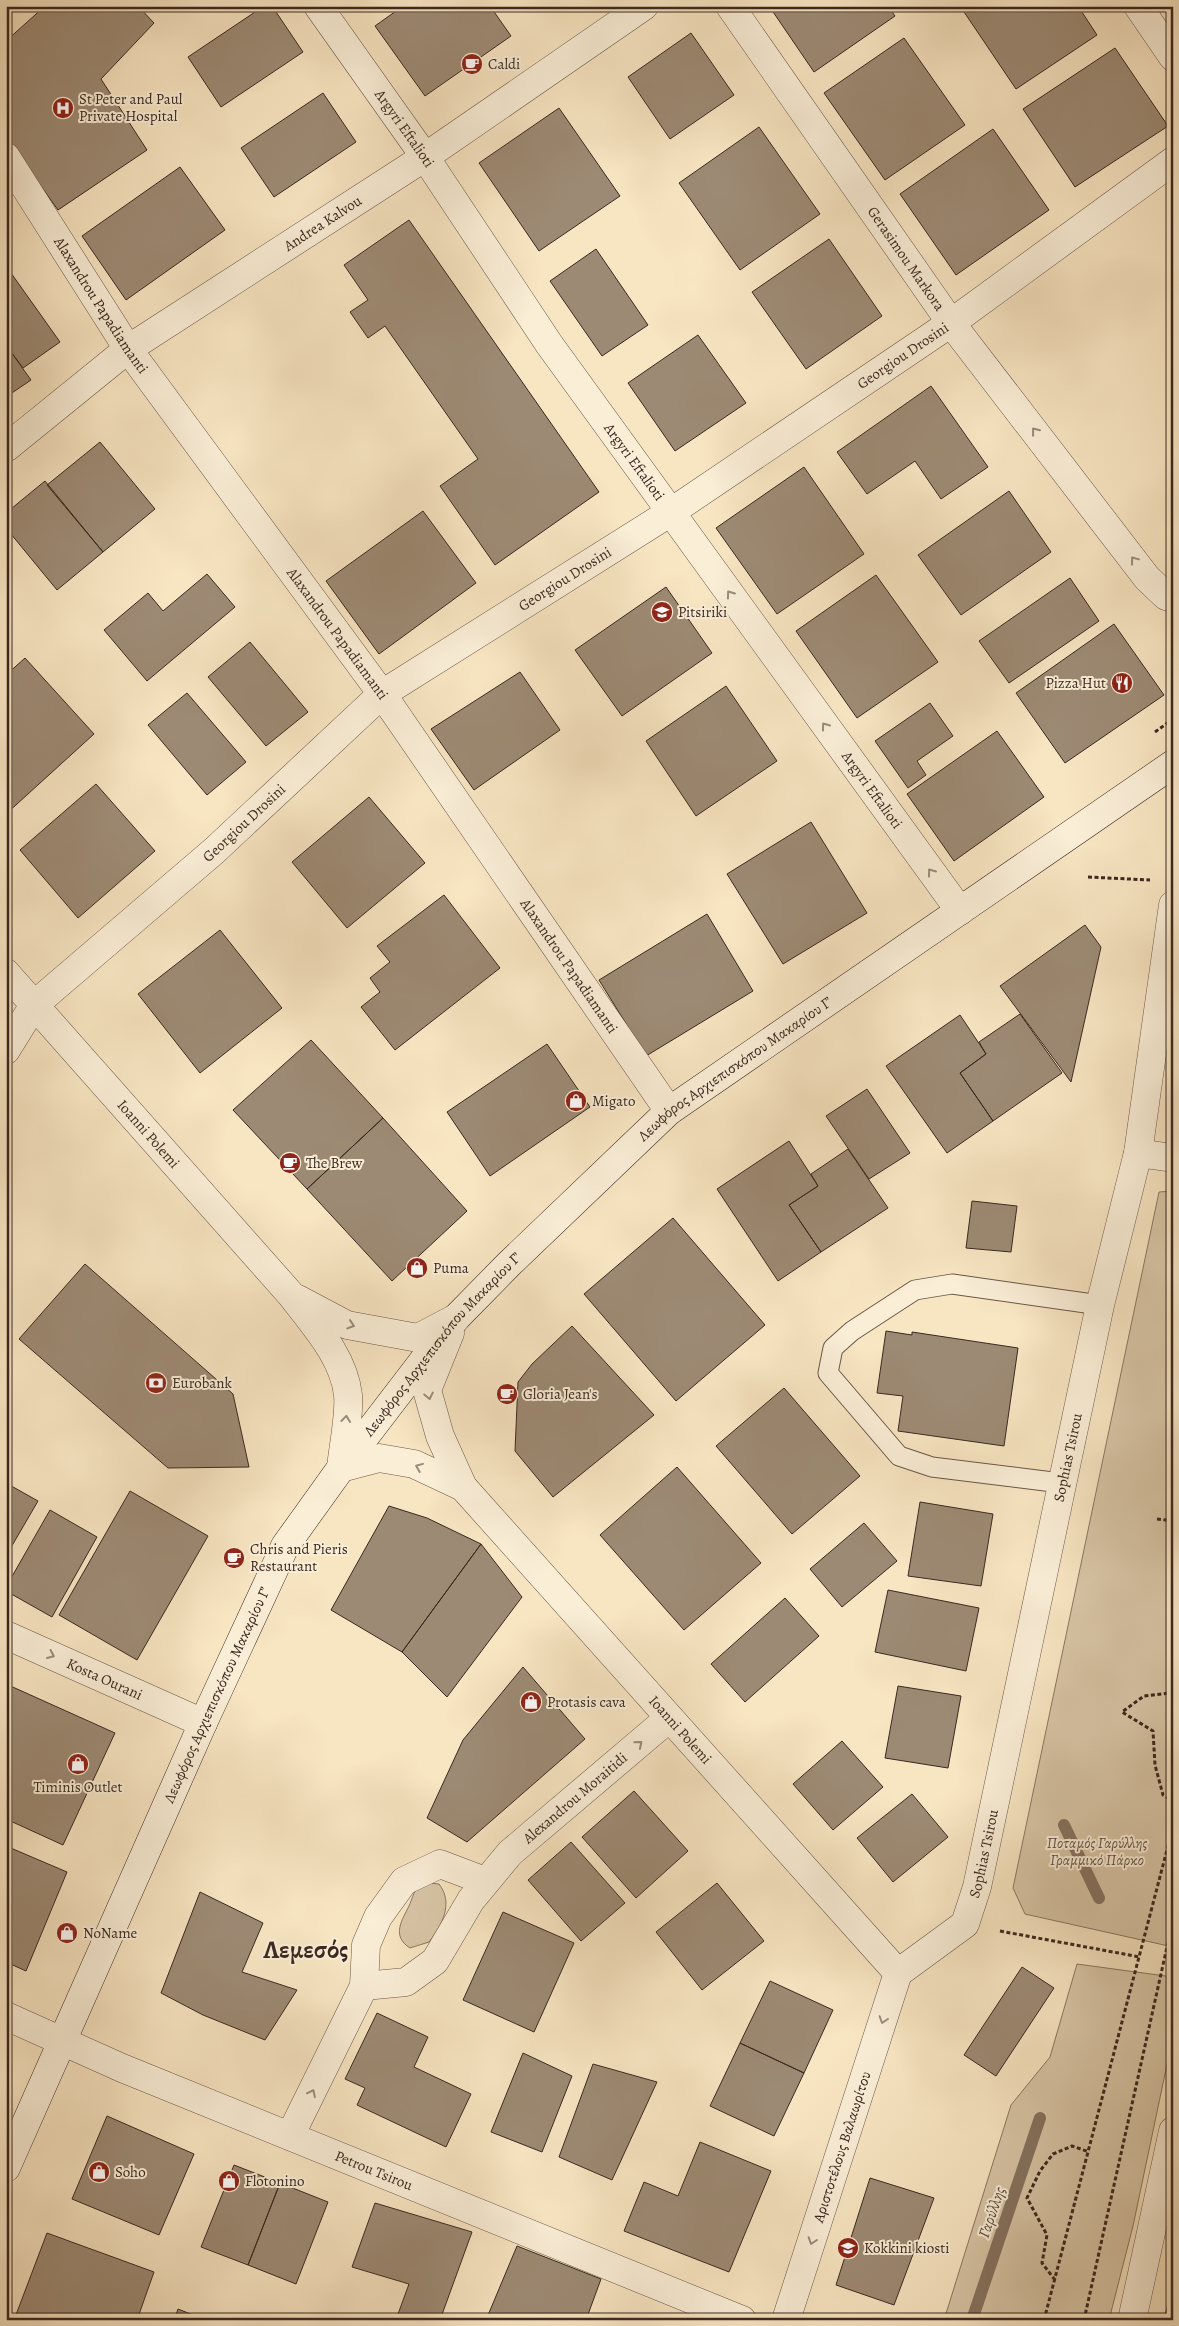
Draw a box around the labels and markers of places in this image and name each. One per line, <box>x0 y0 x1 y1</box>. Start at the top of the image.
cafe icon: Caldi <box>460 52 484 76</box>
place label: Caldi <box>488 54 520 74</box>
place label: St Peter and Paul Private Hospital <box>79 89 183 126</box>
hospital icon: St Peter and Paul Private Hospital <box>51 96 75 120</box>
school or university icon: Pitsiriki <box>650 600 674 624</box>
place label: Pitsiriki <box>678 602 727 622</box>
restaurant icon: Pizza Hut <box>1110 671 1134 695</box>
place label: Pizza Hut <box>1046 673 1106 693</box>
shop icon: Migato <box>564 1089 588 1113</box>
place label: Migato <box>592 1091 636 1111</box>
cafe icon: The Brew <box>278 1151 302 1175</box>
place label: The Brew <box>306 1153 363 1173</box>
shop icon: Puma <box>405 1256 429 1280</box>
place label: Puma <box>433 1258 469 1278</box>
bank icon: Eurobank <box>144 1371 168 1395</box>
place label: Eurobank <box>172 1373 233 1393</box>
cafe icon: Gloria Jean's <box>495 1382 519 1406</box>
place label: Gloria Jean's <box>523 1384 598 1404</box>
place label: Chris and Pieris Restaurant <box>250 1539 348 1576</box>
cafe icon: Chris and Pieris Restaurant <box>222 1546 246 1570</box>
shop icon: Protasis cava <box>519 1690 543 1714</box>
place label: Protasis cava <box>547 1692 626 1712</box>
shop icon: Timinis Outlet <box>66 1752 90 1776</box>
place label: Timinis Outlet <box>34 1777 123 1797</box>
shop icon: NoName <box>55 1921 79 1945</box>
place label: NoName <box>83 1923 138 1943</box>
shop icon: Soho <box>87 2160 111 2184</box>
place label: Soho <box>115 2162 146 2182</box>
shop icon: Flotonino <box>217 2169 241 2193</box>
place label: Flotonino <box>245 2171 304 2191</box>
school or university icon: Kokkini kiosti <box>836 2236 860 2260</box>
place label: Kokkini kiosti <box>864 2238 949 2258</box>

